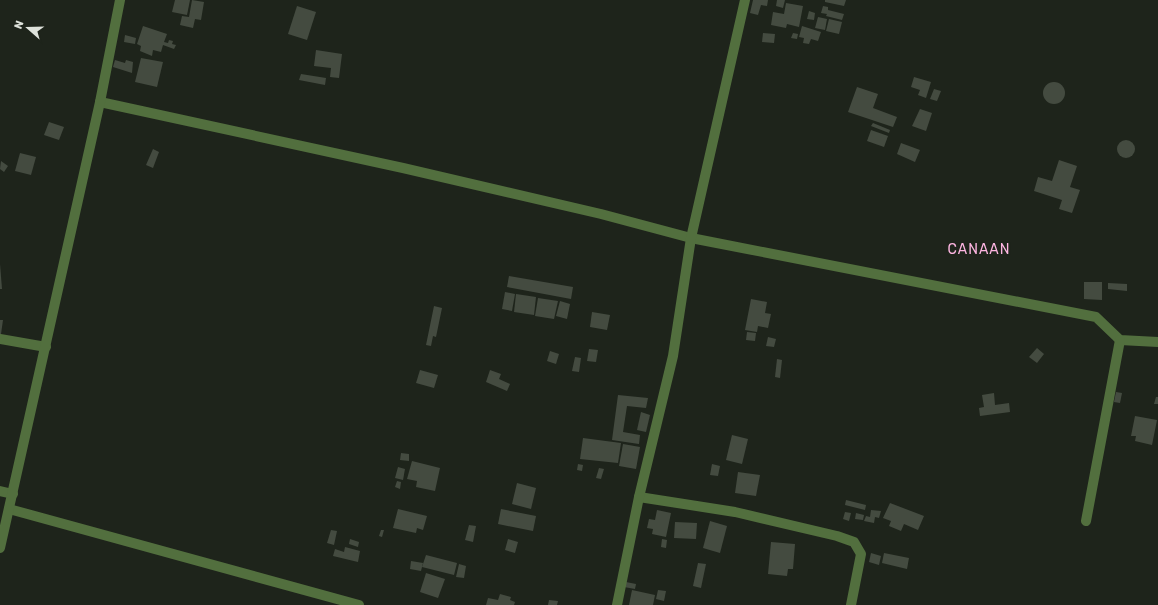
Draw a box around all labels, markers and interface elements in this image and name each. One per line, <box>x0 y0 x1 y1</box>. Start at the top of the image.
north arrow <box>8 8 48 48</box>
text: N <box>12 19 27 31</box>
district label: CANAAN <box>948 241 1010 258</box>

